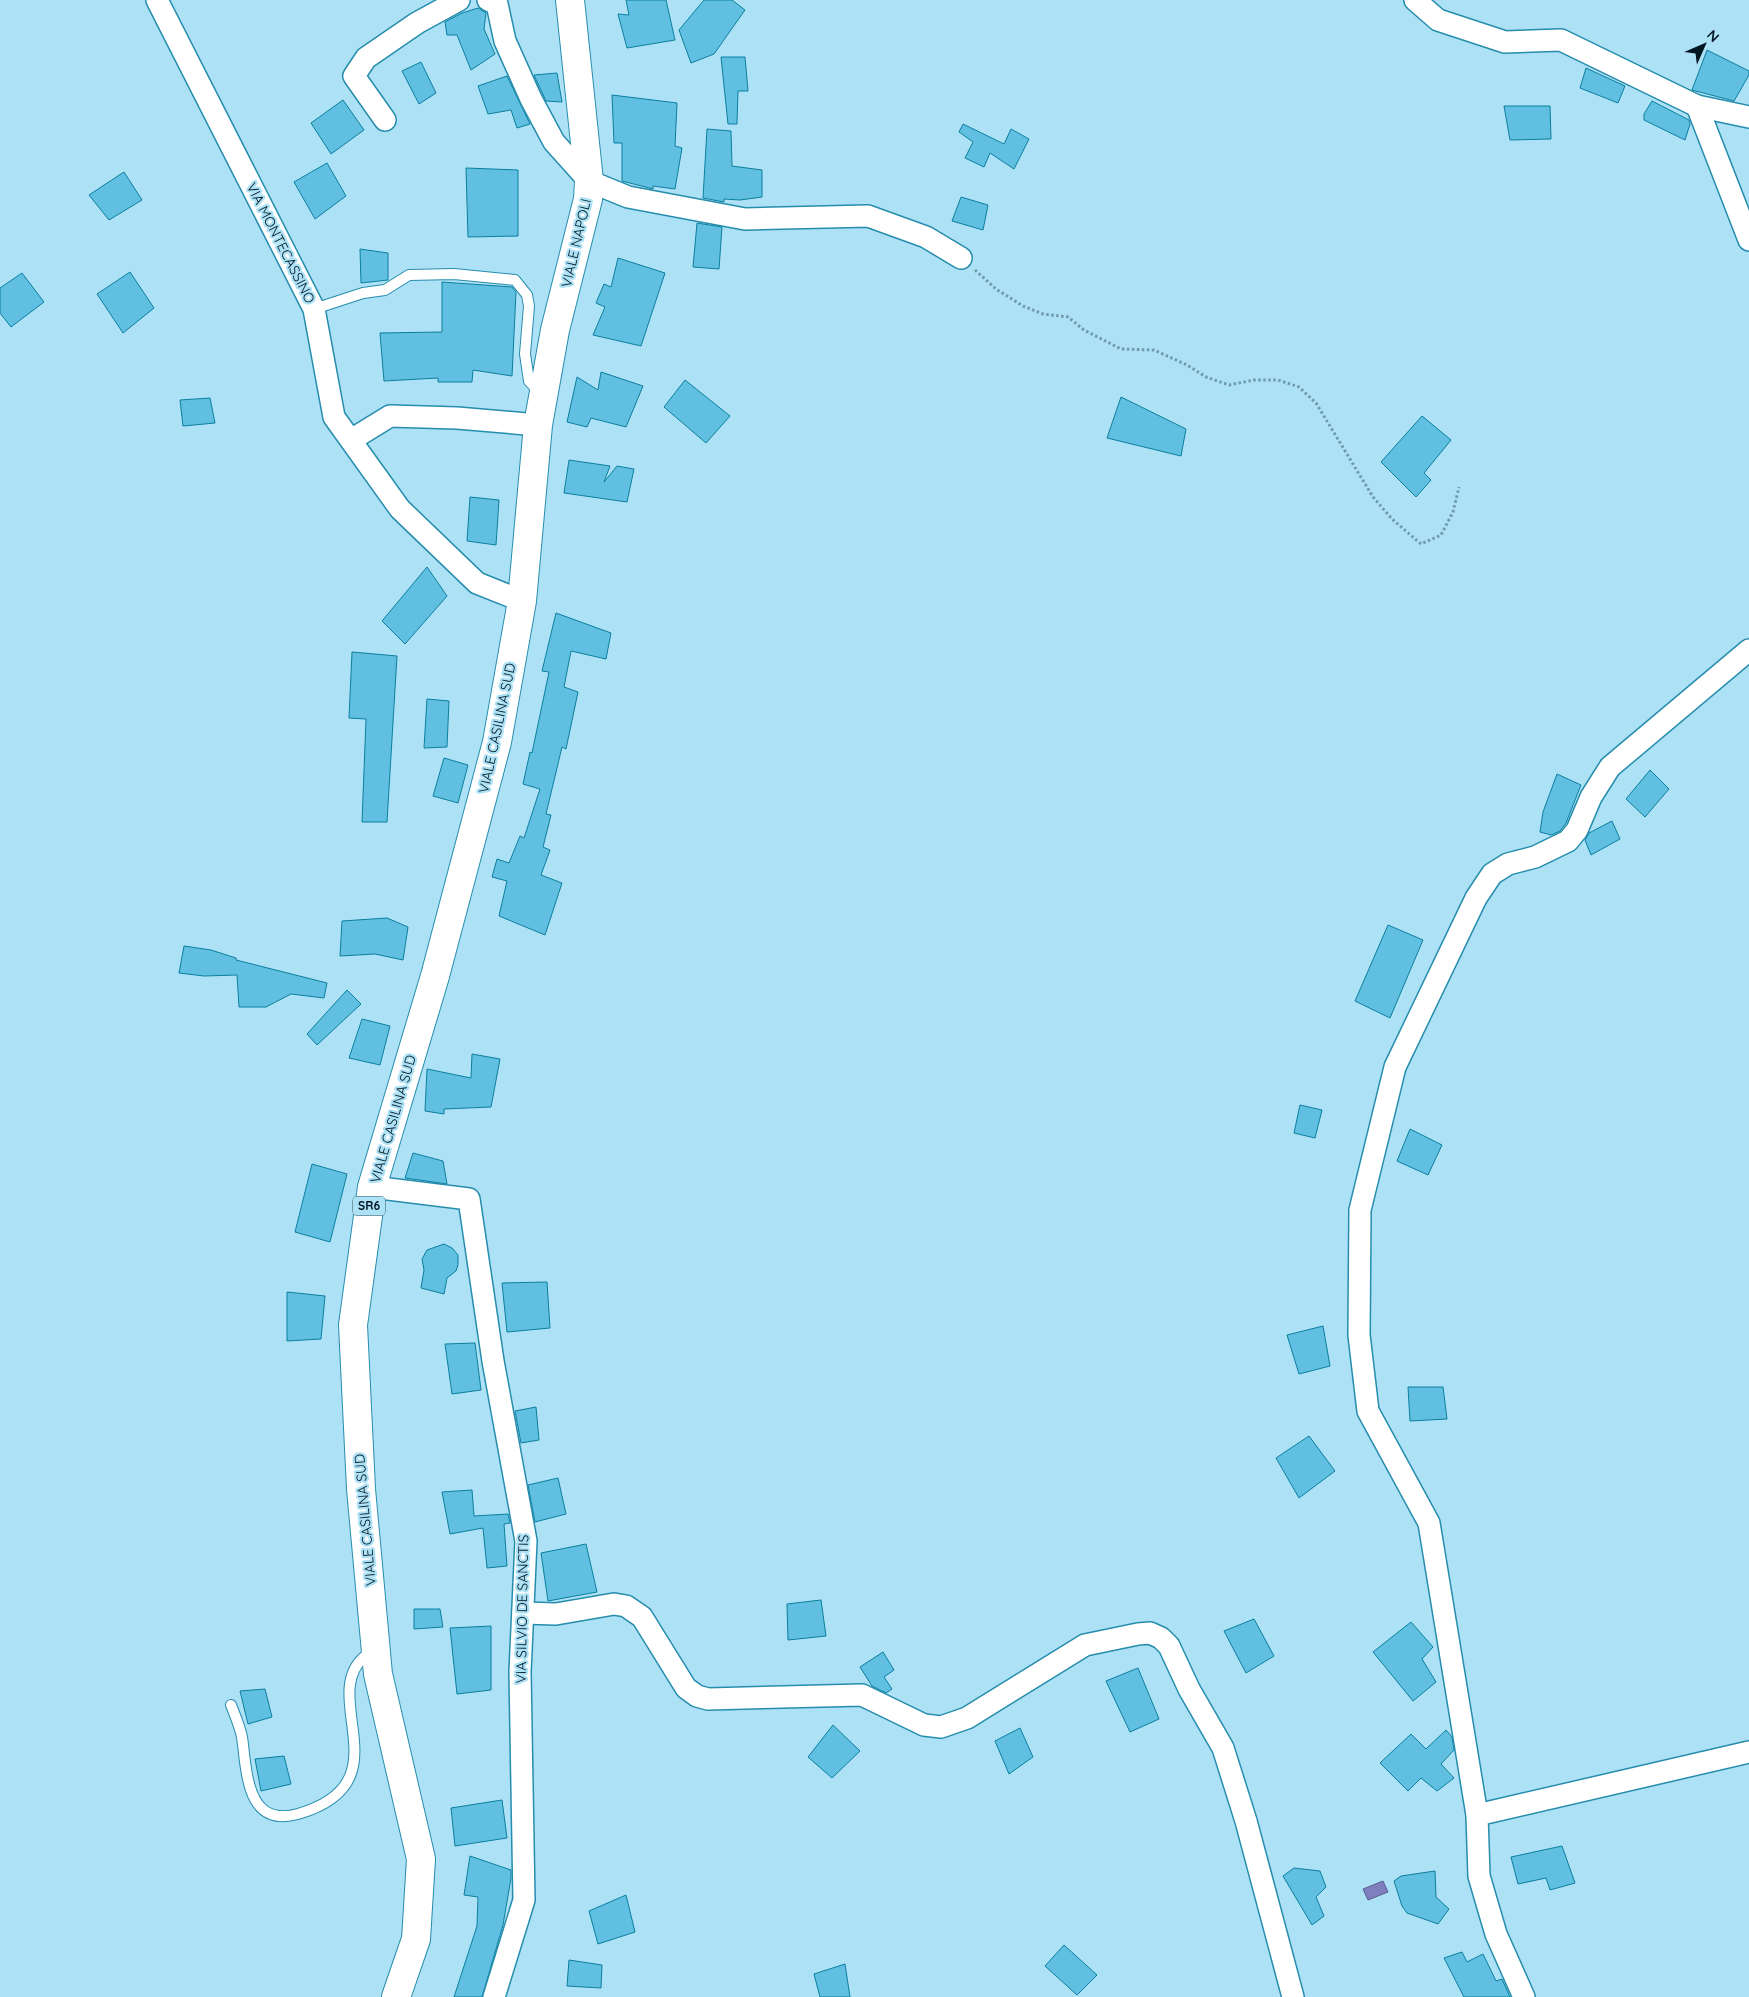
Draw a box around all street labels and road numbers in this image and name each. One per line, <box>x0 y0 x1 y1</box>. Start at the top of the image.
street label: VIA MONTECASSINO <box>243 180 319 307</box>
street label: VIALE NAPOLI <box>557 197 595 289</box>
street label: VIALE CASILINA SUD <box>474 661 520 795</box>
street label: VIALE CASILINA SUD <box>366 1053 420 1185</box>
road number: SR6 <box>353 1196 385 1216</box>
street label: VIALE CASILINA SUD <box>350 1453 380 1587</box>
street label: VIA SILVIO DE SANCTIS <box>512 1534 532 1684</box>

